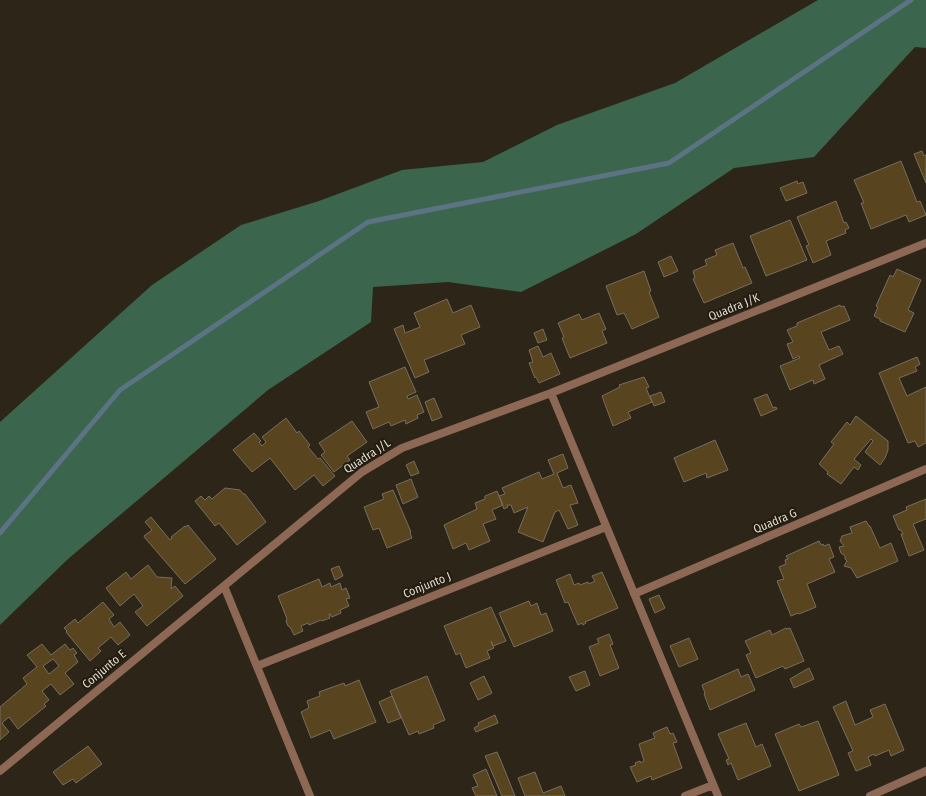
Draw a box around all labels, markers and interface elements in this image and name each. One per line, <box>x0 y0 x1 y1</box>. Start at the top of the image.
street label: Quadra J/K <box>706 290 762 324</box>
street label: Quadra J/L <box>341 435 394 476</box>
street label: Quadra G <box>751 506 799 536</box>
street label: Conjunto J <box>401 569 453 601</box>
street label: Conjunto E <box>79 646 129 691</box>

